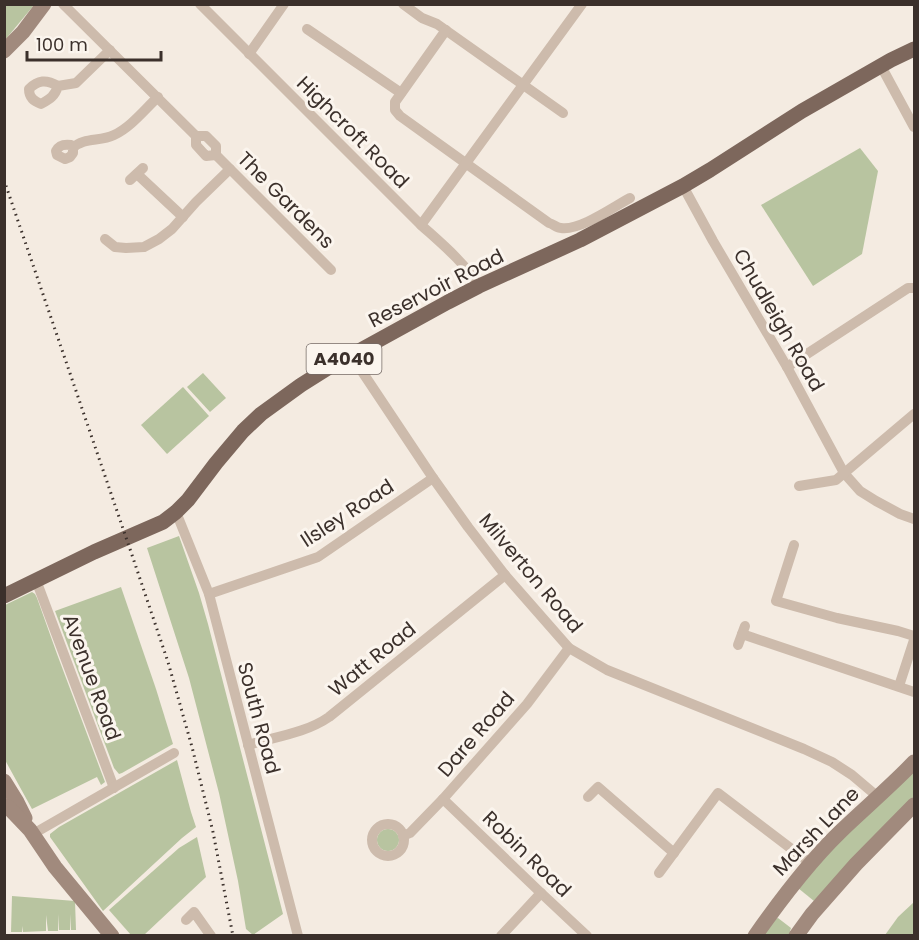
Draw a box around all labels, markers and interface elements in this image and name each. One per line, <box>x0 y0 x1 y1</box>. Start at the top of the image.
scale bar <box>27 24 160 62</box>
text: 100 m <box>36 32 88 57</box>
street label: Highcroft Road <box>291 70 415 194</box>
street label: The Gardens <box>231 145 341 255</box>
street label: Reservoir Road <box>363 242 509 334</box>
street label: Chudleigh Road <box>727 244 831 396</box>
road number: A4040 <box>306 344 382 374</box>
street label: Ilsley Road <box>295 472 399 554</box>
street label: Milverton Road <box>473 507 589 639</box>
street label: Avenue Road <box>56 610 128 744</box>
street label: Watt Road <box>322 615 422 703</box>
street label: South Road <box>231 659 287 777</box>
street label: Dare Road <box>431 685 521 783</box>
street label: Marsh Lane <box>766 780 866 882</box>
street label: Robin Road <box>476 804 578 904</box>

